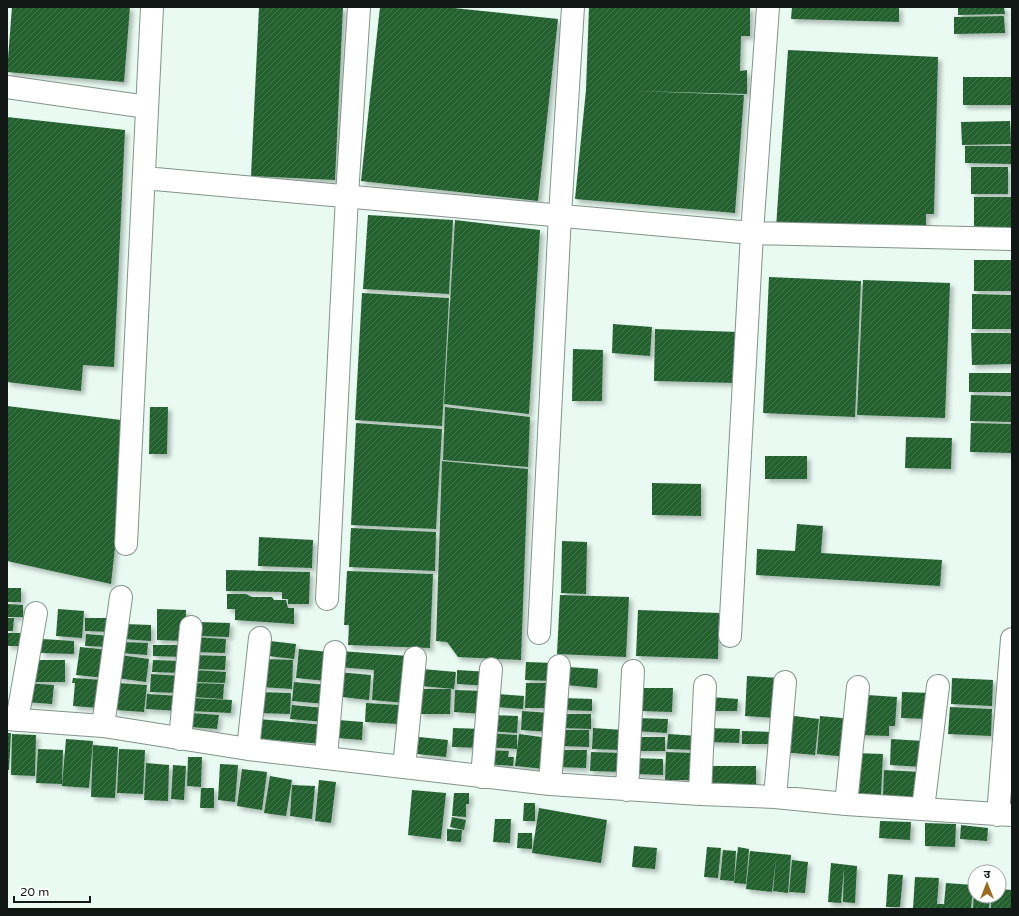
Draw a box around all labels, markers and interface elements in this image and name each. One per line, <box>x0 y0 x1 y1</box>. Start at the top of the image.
north arrow <box>967 864 1007 904</box>
text: उ <box>984 868 991 881</box>
scale bar <box>14 878 90 904</box>
text: 20 m <box>20 885 49 899</box>

